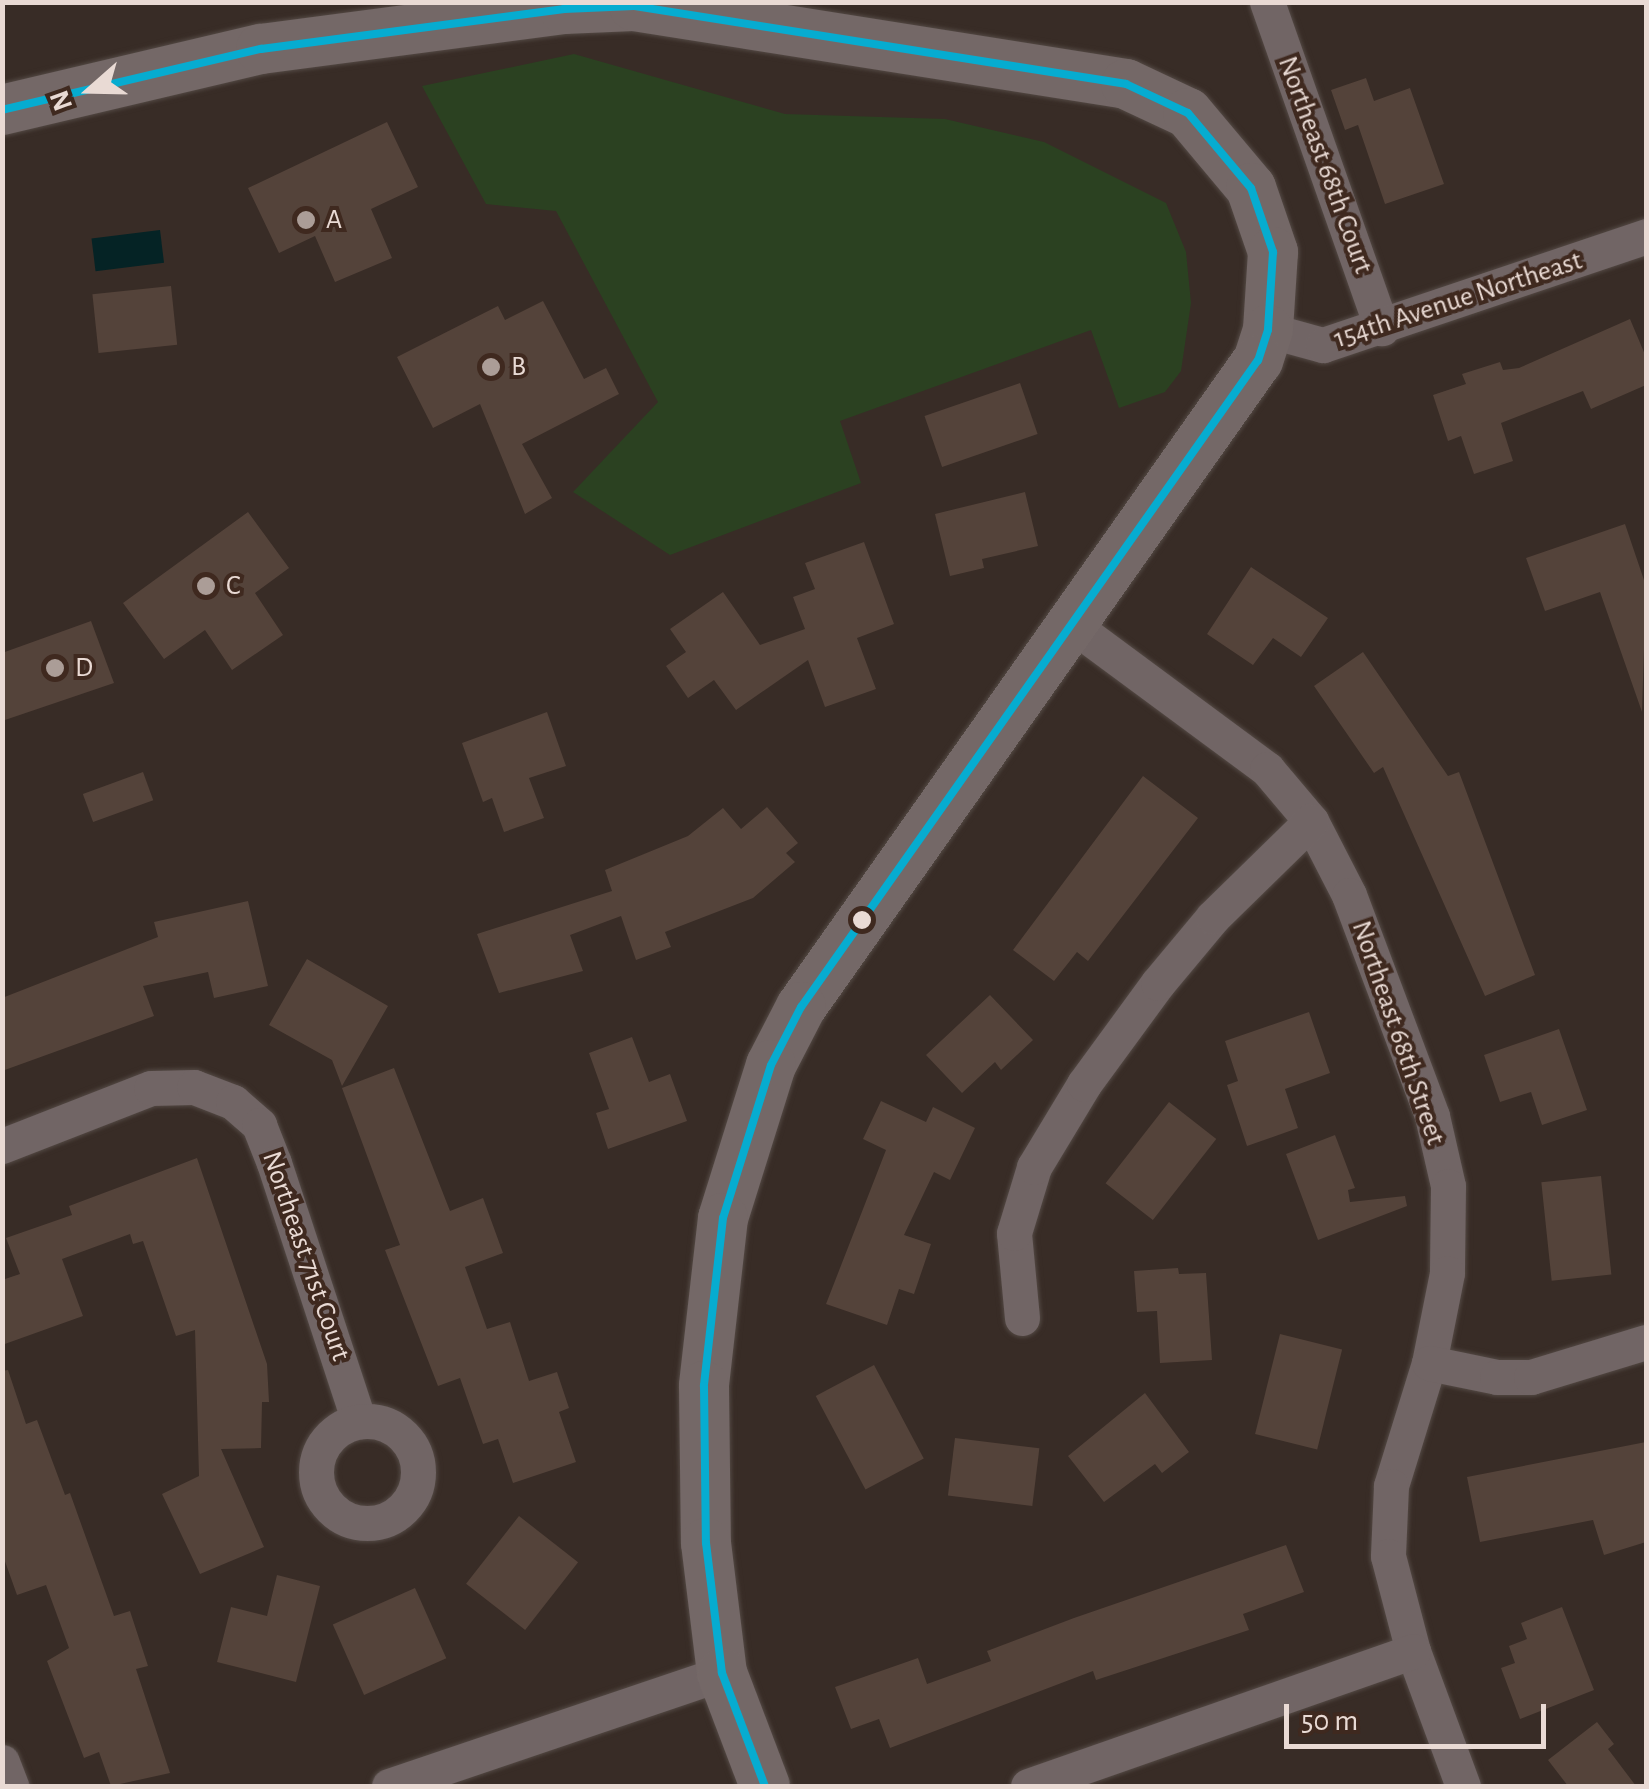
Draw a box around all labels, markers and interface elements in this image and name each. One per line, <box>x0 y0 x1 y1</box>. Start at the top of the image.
north arrow <box>40 40 140 140</box>
street label: Northeast 68th Court <box>1270 52 1380 278</box>
text: N <box>45 86 78 114</box>
place label: A <box>326 203 342 237</box>
marker: A <box>295 209 317 231</box>
street label: 154th Avenue Northeast <box>1330 244 1586 356</box>
place label: B <box>511 350 526 384</box>
marker: B <box>480 356 502 378</box>
place label: C <box>226 569 241 603</box>
marker: C <box>195 575 217 597</box>
place label: D <box>75 651 93 685</box>
marker: D <box>44 657 66 679</box>
unlabelled marker <box>852 910 872 930</box>
street label: Northeast 68th Street <box>1344 917 1452 1149</box>
street label: Northeast 71st Court <box>254 1147 358 1365</box>
scale bar <box>1289 1684 1552 1746</box>
text: 50 m <box>1301 1706 1358 1736</box>

